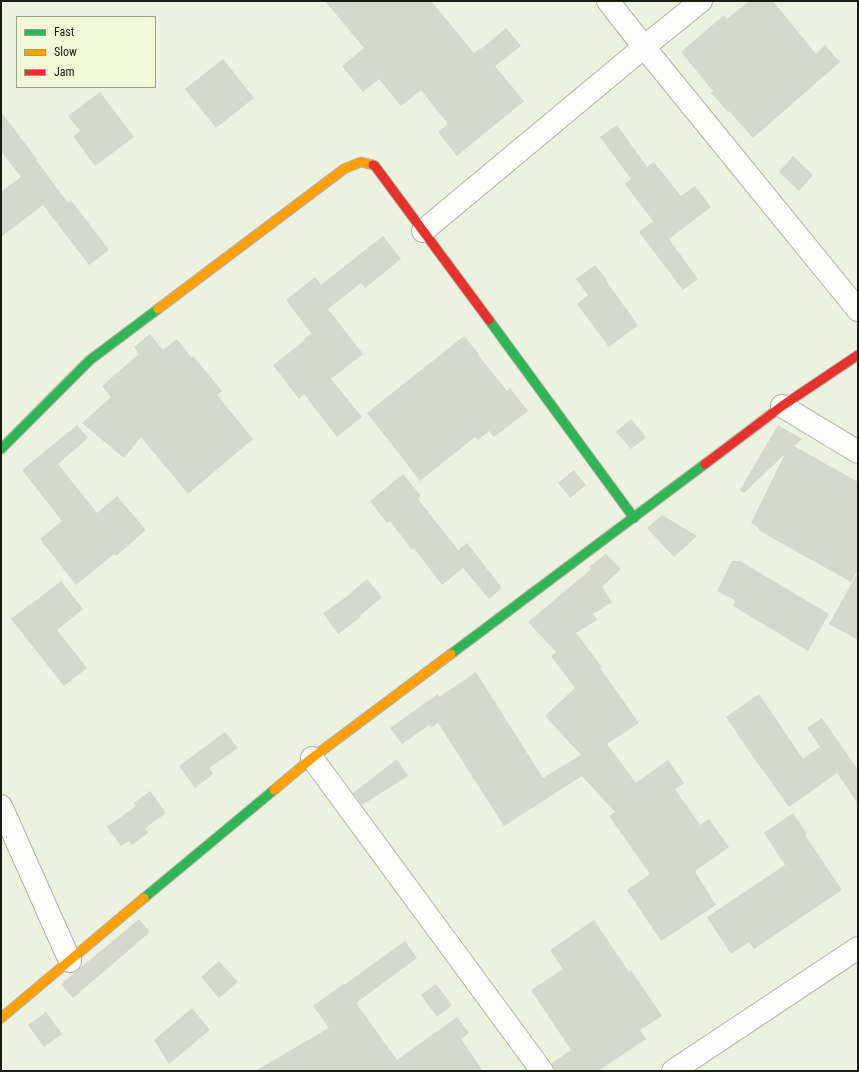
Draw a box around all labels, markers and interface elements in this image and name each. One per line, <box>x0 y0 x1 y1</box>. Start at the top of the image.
legend <box>16 16 156 88</box>
text: Fast <box>54 25 74 39</box>
text: Slow <box>54 45 77 59</box>
text: Jam <box>54 65 75 79</box>

